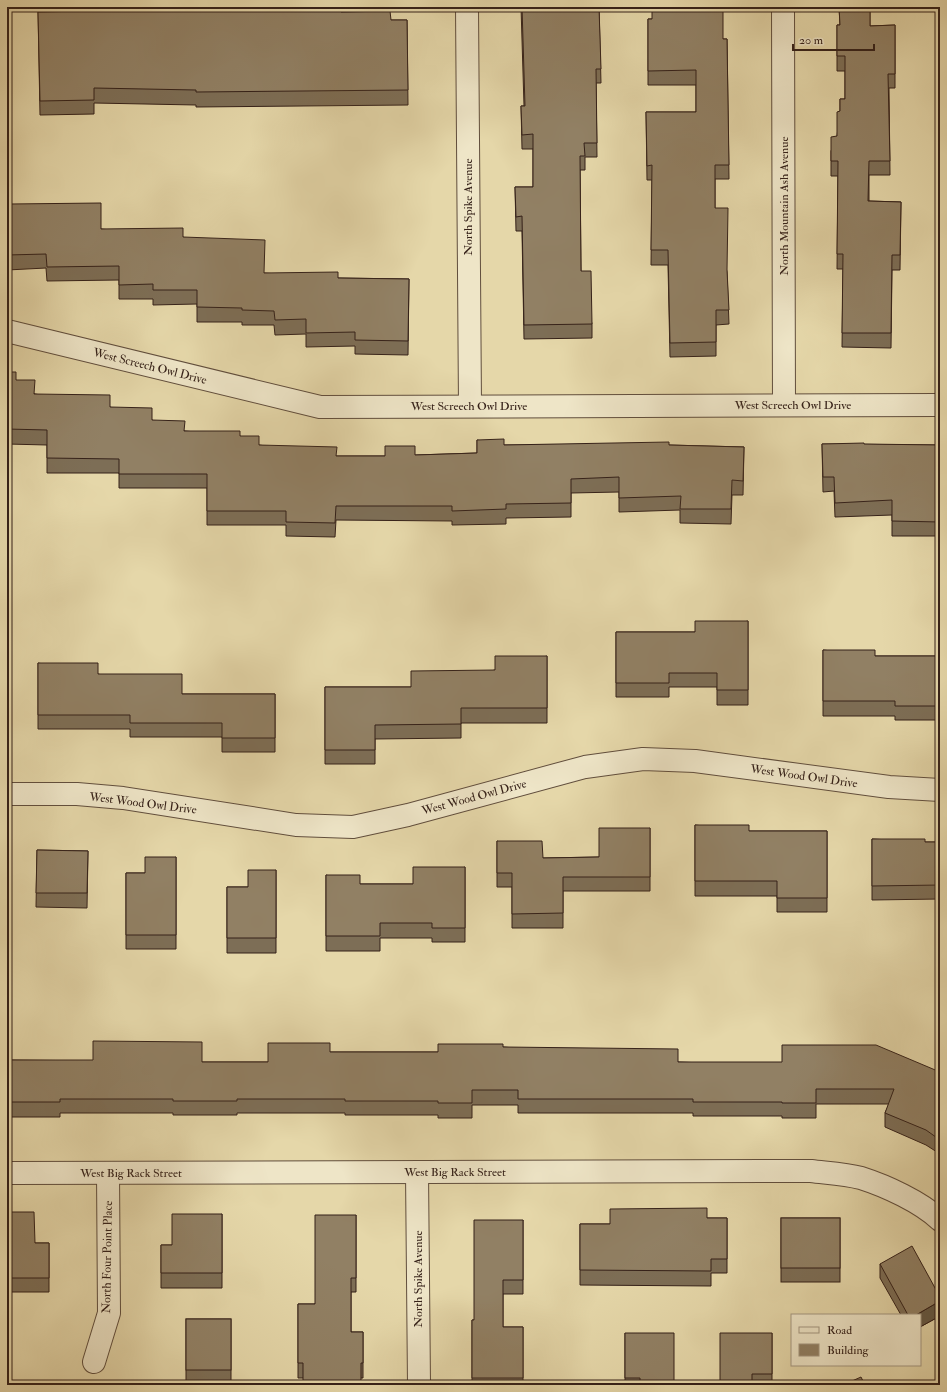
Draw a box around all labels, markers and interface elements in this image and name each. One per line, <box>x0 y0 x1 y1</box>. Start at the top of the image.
scale bar <box>793 26 874 52</box>
text: 20 m <box>799 33 824 48</box>
street label: North Mountain Ash Avenue <box>777 137 792 275</box>
street label: North Spike Avenue <box>461 158 476 256</box>
street label: West Screech Owl Drive <box>91 345 208 388</box>
street label: West Screech Owl Drive <box>734 398 851 413</box>
street label: West Screech Owl Drive <box>410 399 527 414</box>
street label: West Wood Owl Drive <box>748 761 858 791</box>
street label: West Wood Owl Drive <box>419 776 528 819</box>
street label: West Wood Owl Drive <box>87 789 197 818</box>
street label: West Big Rack Street <box>403 1165 506 1180</box>
street label: West Big Rack Street <box>79 1166 182 1181</box>
street label: North Four Point Place <box>99 1201 116 1313</box>
street label: North Spike Avenue <box>411 1230 426 1328</box>
legend <box>791 1314 921 1366</box>
text: Road <box>827 1323 852 1338</box>
text: Building <box>827 1343 870 1358</box>

